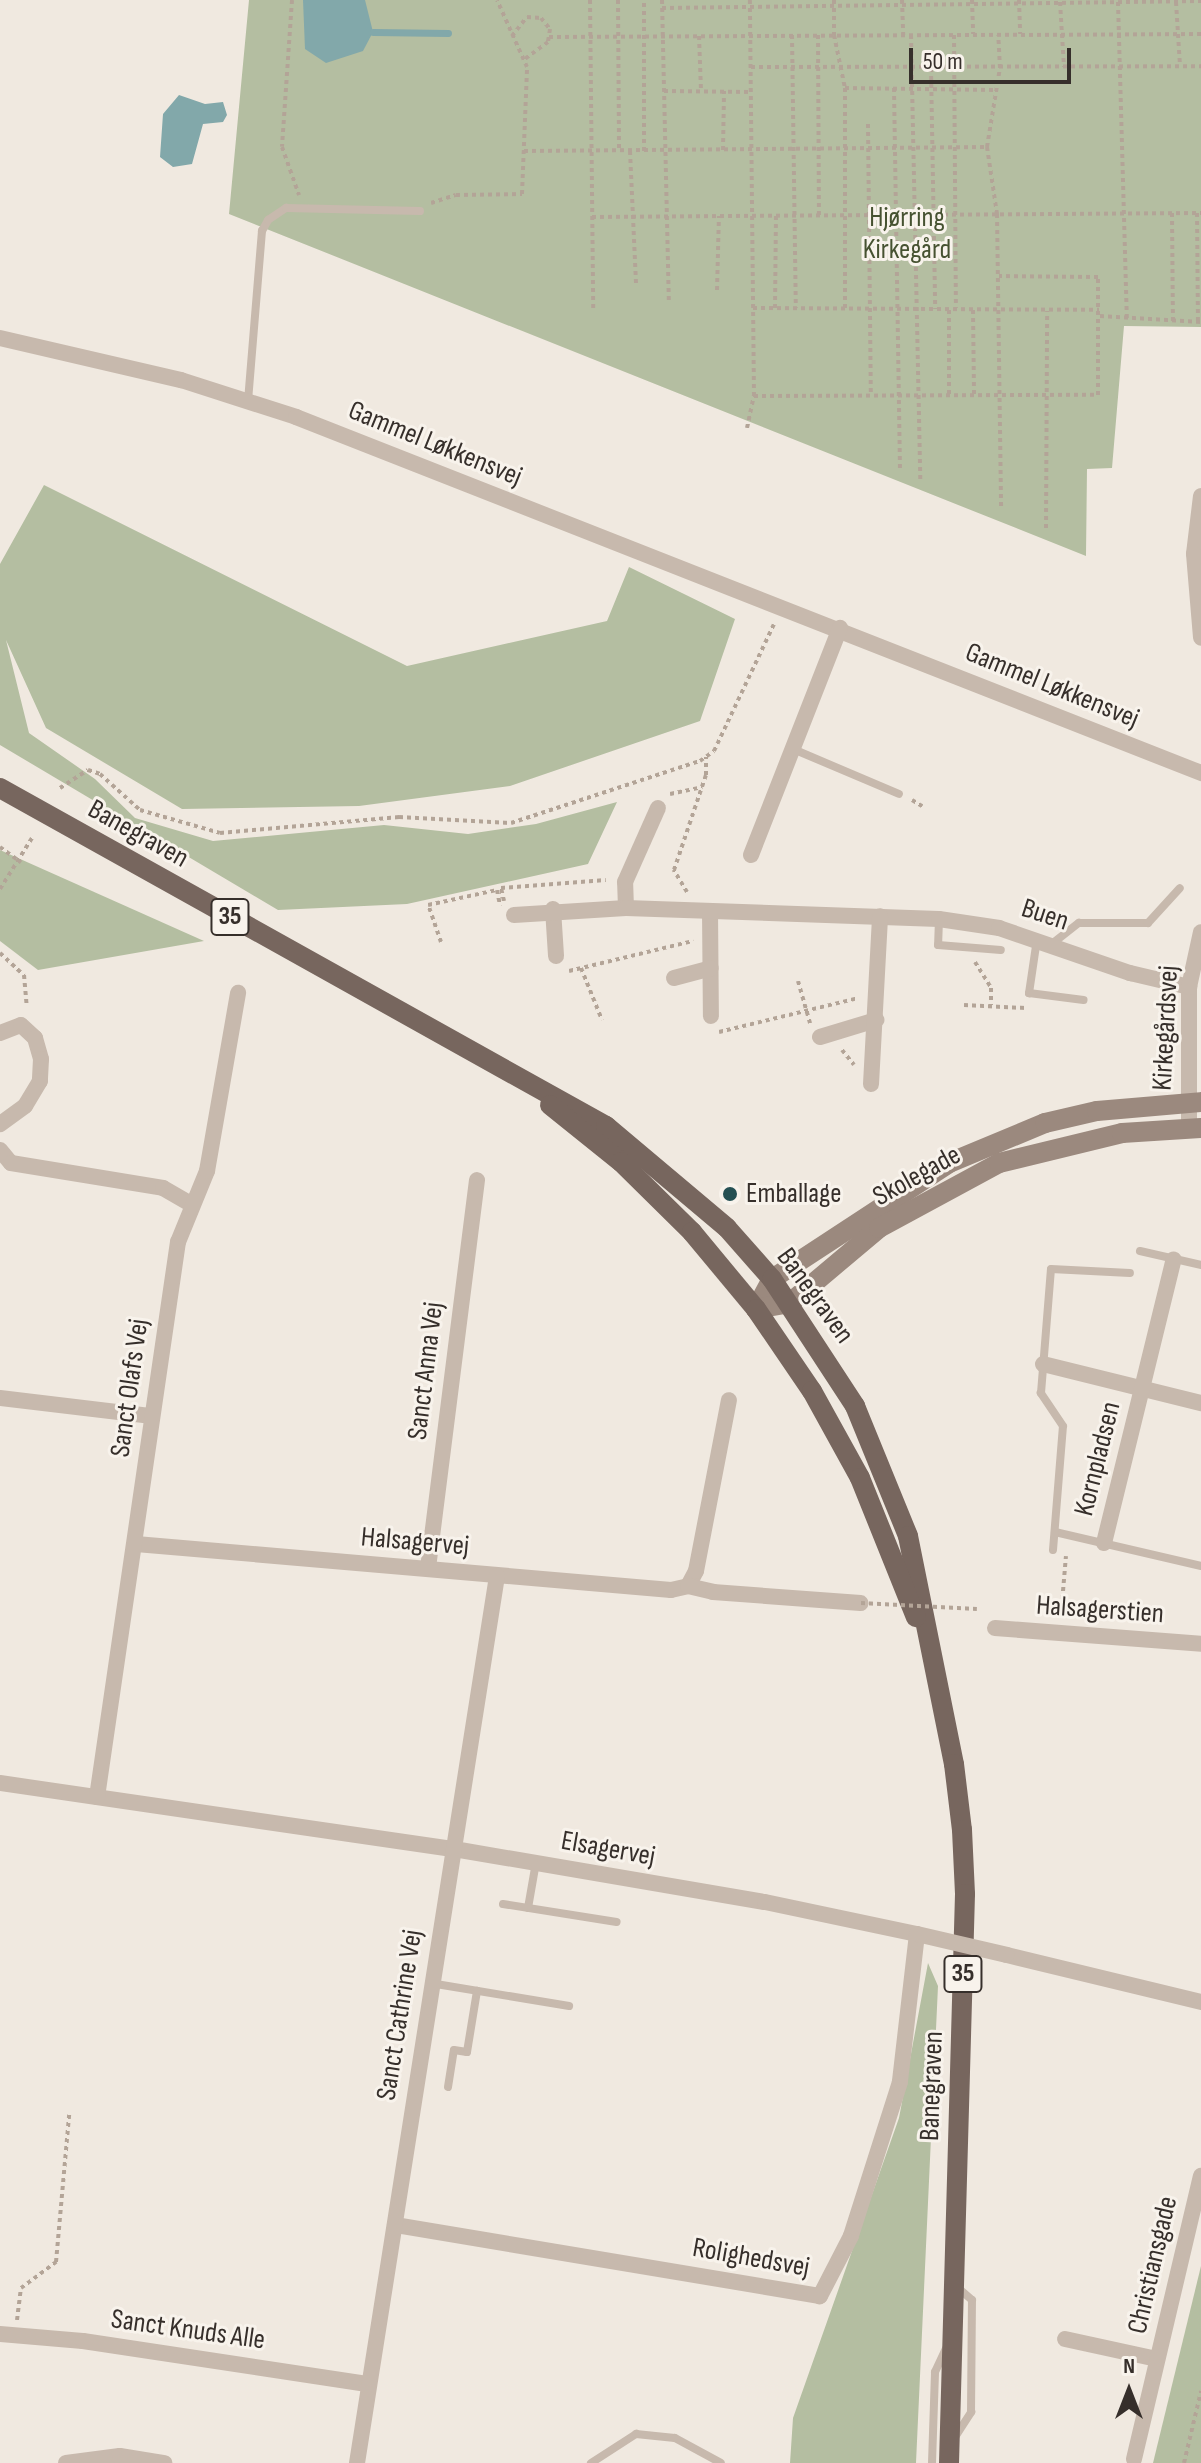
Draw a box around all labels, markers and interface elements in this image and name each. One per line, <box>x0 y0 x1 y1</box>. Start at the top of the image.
scale bar <box>913 32 1075 82</box>
text: 50 m <box>923 47 963 76</box>
park label: Hjørring Kirkegård <box>863 201 951 267</box>
street label: Gammel Løkkensvej <box>343 394 527 494</box>
street label: Gammel Løkkensvej <box>960 636 1144 736</box>
street label: Banegraven <box>82 793 194 875</box>
street label: Buen <box>1017 892 1073 938</box>
road number: 35 <box>210 895 250 939</box>
street label: Kirkegårdsvej <box>1146 965 1186 1091</box>
street label: Skolegade <box>867 1138 967 1214</box>
place label: Emballage <box>746 1177 841 1211</box>
marker: Emballage <box>721 1185 739 1203</box>
street label: Banegraven <box>769 1242 861 1350</box>
street label: Sanct Anna Vej <box>401 1300 451 1442</box>
street label: Sanct Olafs Vej <box>104 1317 156 1459</box>
street label: Kornpladsen <box>1068 1398 1128 1520</box>
street label: Halsagervej <box>360 1521 470 1563</box>
street label: Halsagerstien <box>1035 1589 1165 1631</box>
street label: Elsagervej <box>558 1824 658 1874</box>
street label: Sanct Cathrine Vej <box>370 1927 430 2103</box>
road number: 35 <box>943 1952 983 1996</box>
street label: Banegraven <box>913 2031 951 2141</box>
street label: Christiansgade <box>1121 2193 1185 2337</box>
street label: Rolighedsvej <box>690 2231 812 2285</box>
street label: Sanct Knuds Alle <box>109 2303 267 2357</box>
north arrow <box>1089 2351 1169 2431</box>
text: N <box>1123 2353 1135 2380</box>

